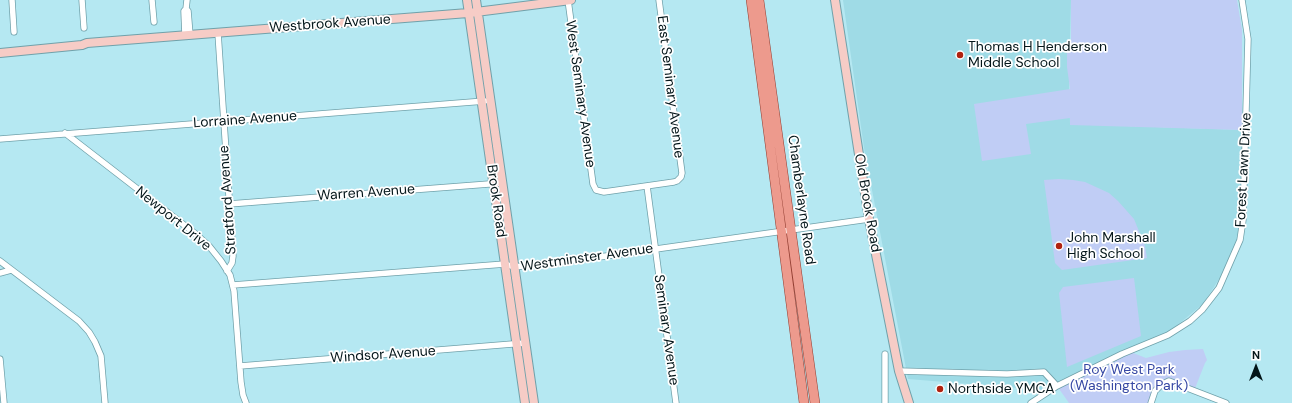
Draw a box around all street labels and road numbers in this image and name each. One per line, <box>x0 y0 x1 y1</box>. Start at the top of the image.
street label: Westbrook Avenue <box>269 11 391 37</box>
street label: East Seminary Avenue <box>653 15 687 159</box>
street label: West Seminary Avenue <box>561 19 599 169</box>
street label: Lorraine Avenue <box>193 108 297 132</box>
street label: Forest Lawn Drive <box>1233 112 1255 228</box>
street label: Chamberlayne Road <box>784 134 818 266</box>
street label: Stratford Avenue <box>216 145 240 255</box>
street label: Old Brook Road <box>850 152 884 254</box>
street label: Brook Road <box>483 164 509 238</box>
street label: Warren Avenue <box>317 181 415 205</box>
street label: Newport Drive <box>132 183 214 255</box>
street label: Westminster Avenue <box>520 240 654 276</box>
street label: Seminary Avenue <box>650 273 682 387</box>
street label: Windsor Avenue <box>330 343 436 367</box>

